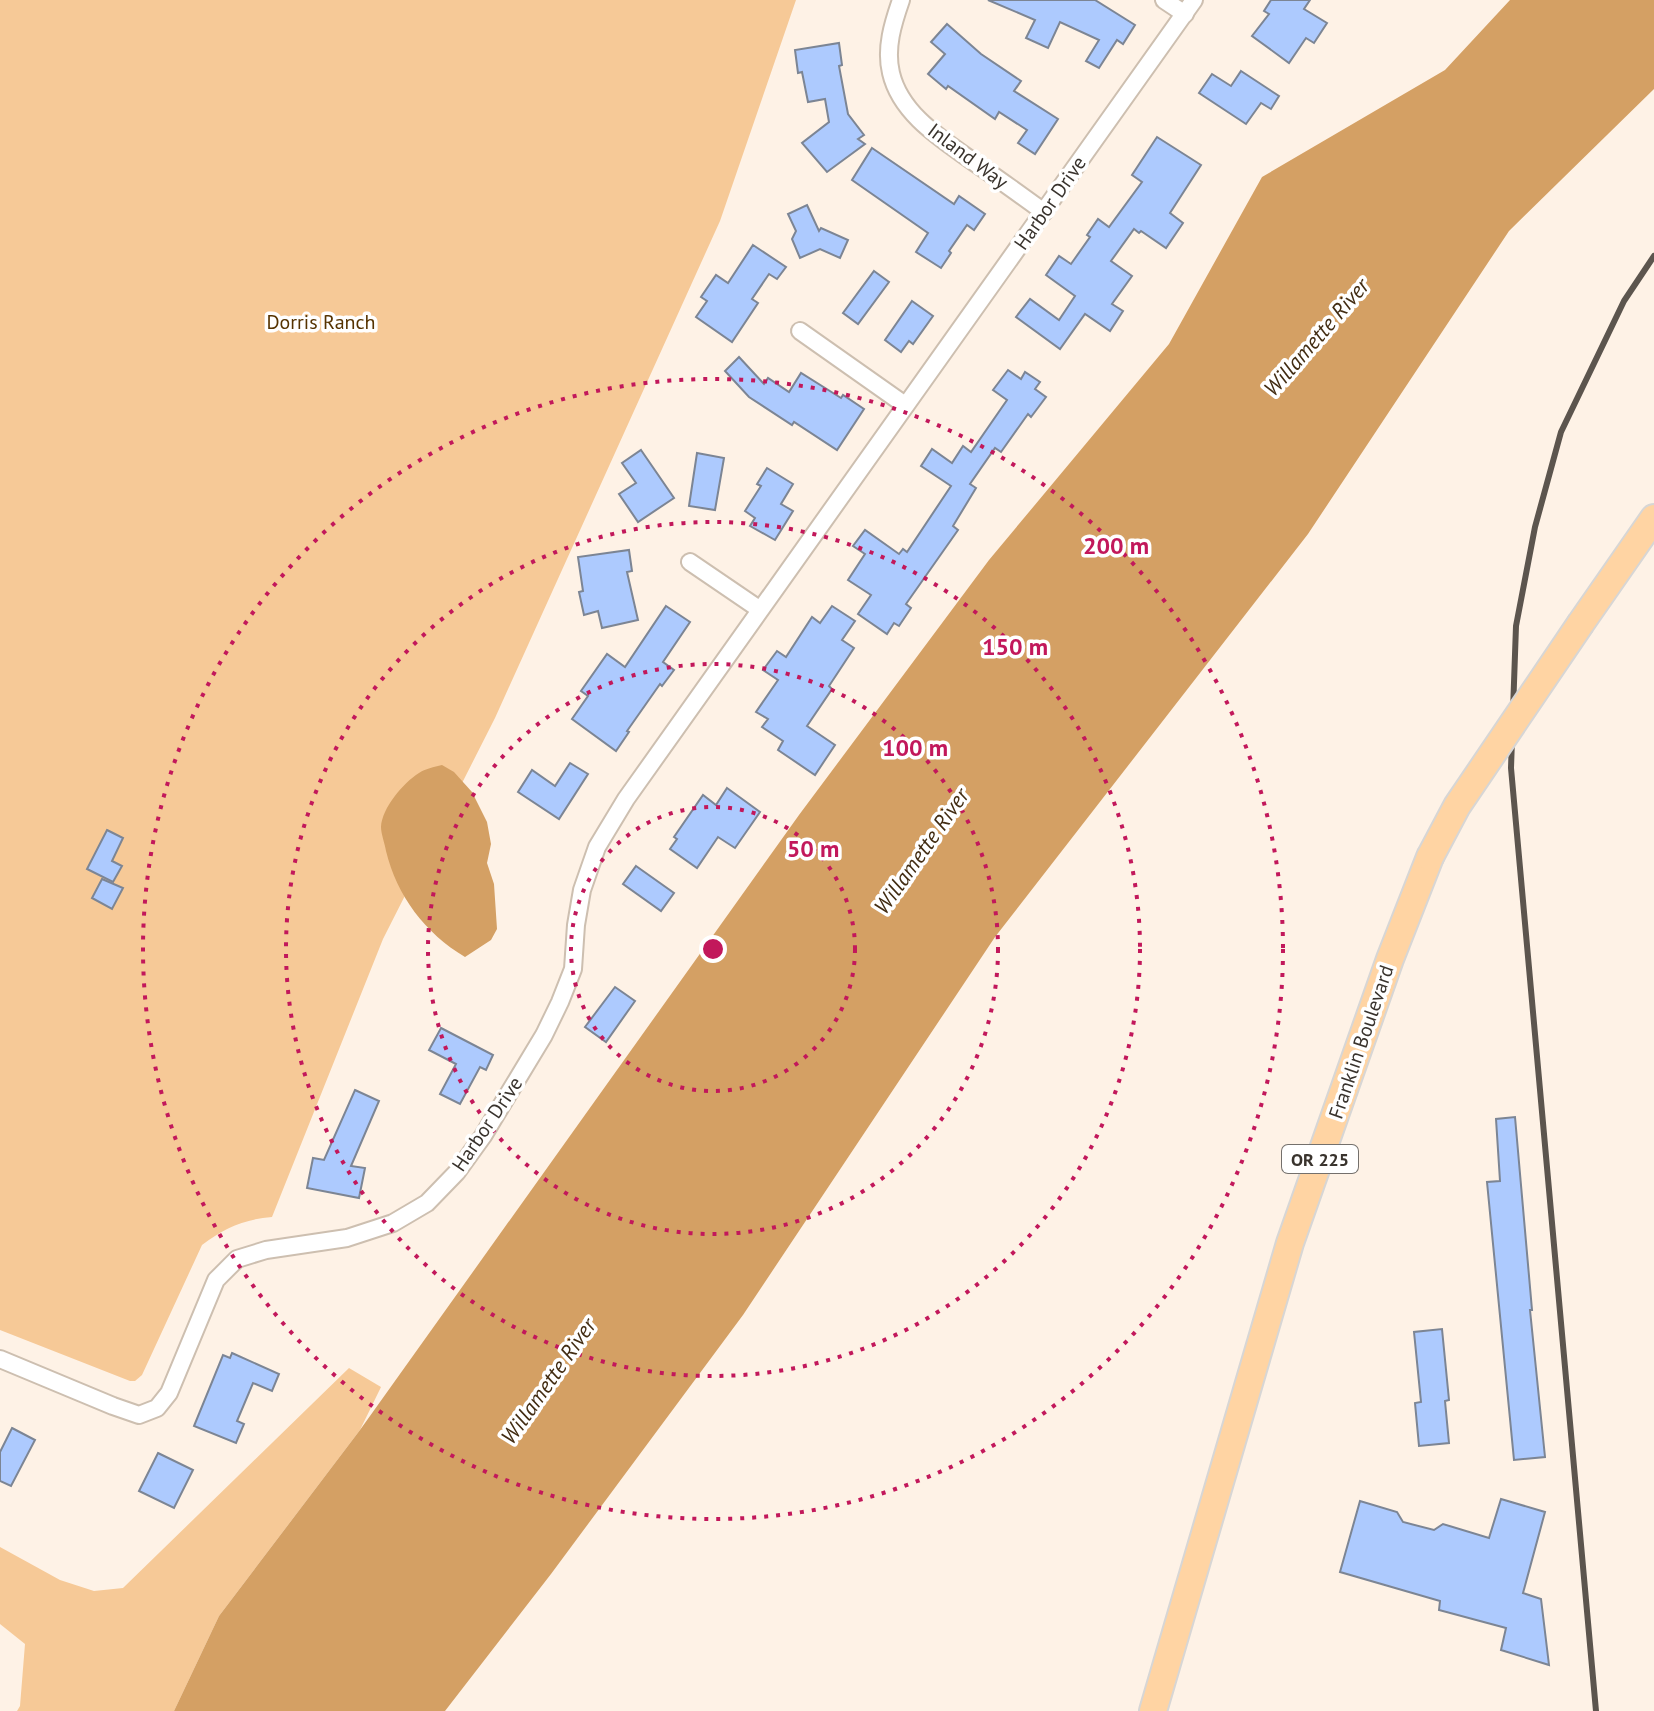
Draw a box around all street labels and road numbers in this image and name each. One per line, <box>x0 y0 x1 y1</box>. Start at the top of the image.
street label: Inland Way <box>923 117 1014 195</box>
street label: Harbor Drive <box>1008 151 1092 255</box>
street label: Franklin Boulevard <box>1323 962 1399 1122</box>
street label: Harbor Drive <box>446 1072 528 1176</box>
road number: OR 225 <box>1282 1145 1358 1173</box>

